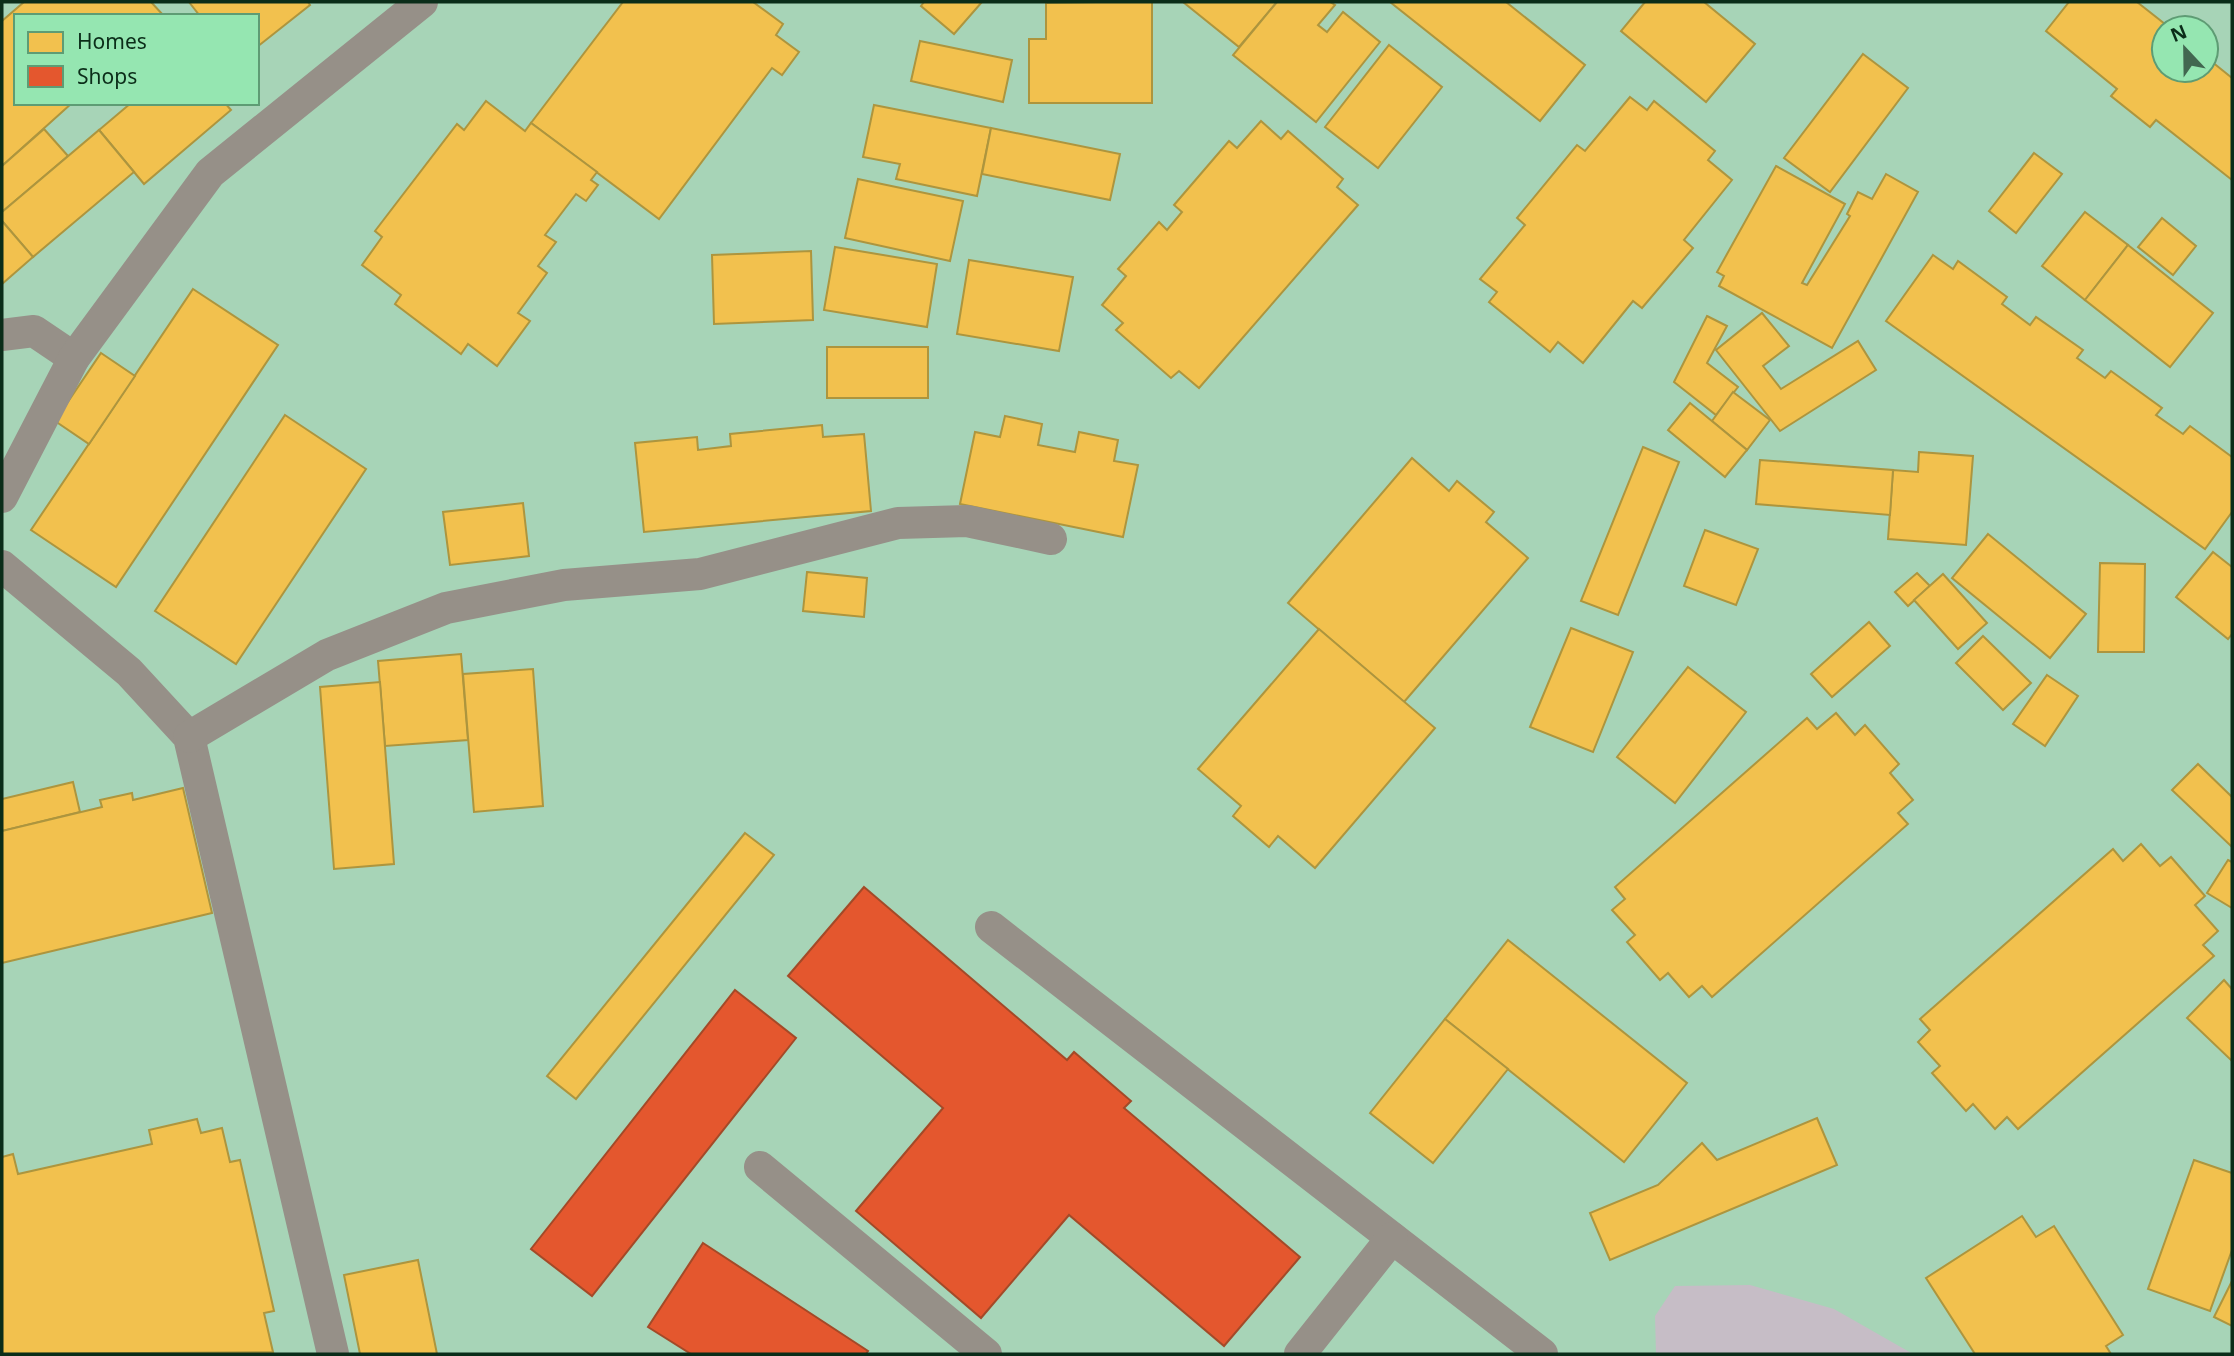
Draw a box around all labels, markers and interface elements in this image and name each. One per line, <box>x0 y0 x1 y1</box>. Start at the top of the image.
legend <box>14 14 259 105</box>
north arrow <box>2150 14 2220 84</box>
text: N <box>2167 18 2191 48</box>
text: Homes <box>77 27 147 55</box>
text: Shops <box>77 62 137 90</box>

